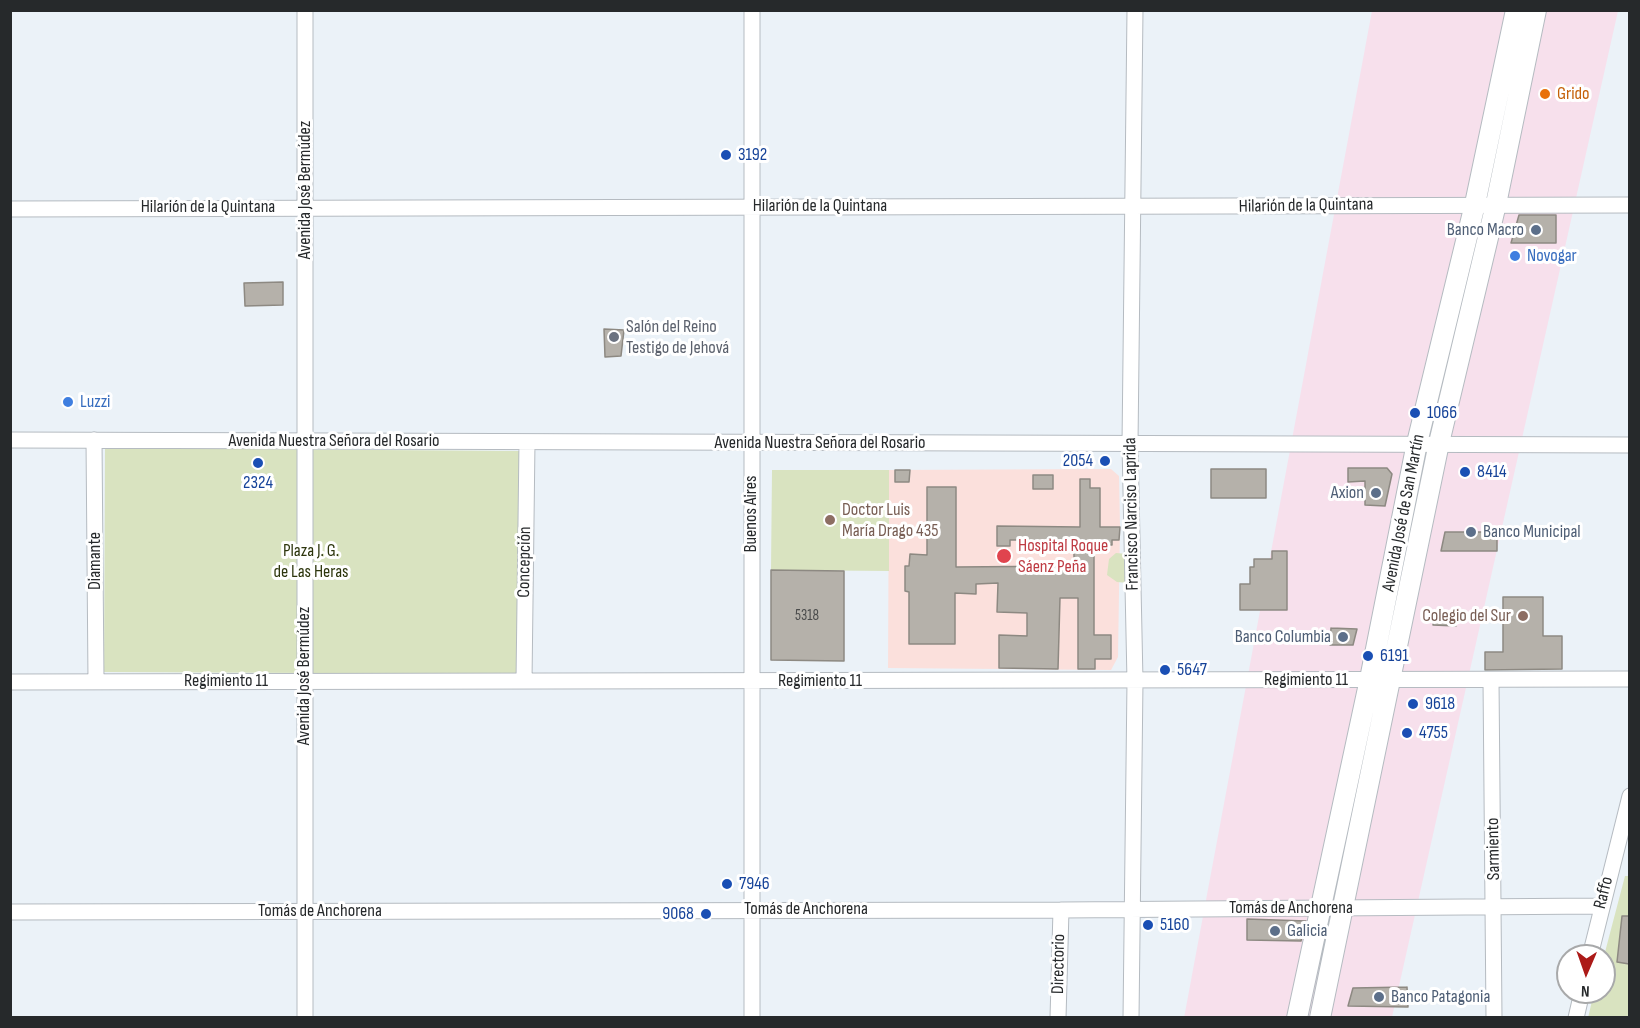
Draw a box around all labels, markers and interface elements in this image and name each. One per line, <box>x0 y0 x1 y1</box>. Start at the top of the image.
place label: Grido <box>1557 83 1590 105</box>
marker: Grido <box>1538 87 1552 101</box>
street label: Avenida José Bermúdez <box>294 121 316 259</box>
place label: 3192 <box>738 144 767 166</box>
marker: 3192 <box>719 148 733 162</box>
street label: Hilarión de la Quintana <box>1239 194 1373 218</box>
street label: Hilarión de la Quintana <box>753 195 887 217</box>
street label: Hilarión de la Quintana <box>141 196 275 218</box>
place label: Banco Macro <box>1447 219 1524 241</box>
marker: Banco Macro <box>1529 223 1543 237</box>
place label: Novogar <box>1527 245 1577 267</box>
marker: Novogar <box>1508 249 1522 263</box>
place label: Salón del Reino Testigo de Jehová <box>626 316 729 358</box>
marker: Salón del Reino Testigo de Jehová <box>607 330 621 344</box>
place label: Luzzi <box>80 391 110 413</box>
marker: Luzzi <box>61 395 75 409</box>
place label: 1066 <box>1427 402 1457 424</box>
marker: 1066 <box>1408 406 1422 420</box>
street label: Avenida Nuestra Señora del Rosario <box>228 430 440 452</box>
street label: Avenida Nuestra Señora del Rosario <box>714 432 926 454</box>
street label: Avenida José de San Martín <box>1378 432 1430 594</box>
street label: Francisco Narciso Laprida <box>1120 437 1144 591</box>
place label: 2054 <box>1063 450 1093 472</box>
marker: 2054 <box>1098 454 1112 468</box>
marker: 2324 <box>251 456 265 470</box>
place label: 8414 <box>1477 461 1507 483</box>
marker: 8414 <box>1458 465 1472 479</box>
place label: 2324 <box>243 472 273 494</box>
street label: Buenos Aires <box>740 476 762 552</box>
place label: Axion <box>1331 482 1364 504</box>
marker: Axion <box>1369 486 1383 500</box>
place label: Doctor Luis María Drago 435 <box>842 499 938 542</box>
marker: Doctor Luis María Drago 435 <box>823 513 837 527</box>
place label: Banco Municipal <box>1483 521 1581 543</box>
marker: Banco Municipal <box>1464 525 1478 539</box>
street label: Concepción <box>514 526 536 598</box>
street label: Diamante <box>84 532 106 590</box>
place label: Hospital Roque Sáenz Peña <box>1018 535 1108 578</box>
park label: Plaza J. G. de Las Heras <box>273 540 349 582</box>
marker: Hospital Roque Sáenz Peña <box>995 547 1013 565</box>
place label: Colegio del Sur <box>1422 605 1511 627</box>
street label: Avenida José Bermúdez <box>293 607 315 745</box>
house number: 5318 <box>795 607 819 625</box>
marker: Colegio del Sur <box>1516 609 1530 623</box>
place label: Banco Columbia <box>1235 626 1331 648</box>
marker: Banco Columbia <box>1336 630 1350 644</box>
place label: 6191 <box>1380 645 1408 667</box>
marker: 6191 <box>1361 649 1375 663</box>
place label: 5647 <box>1177 659 1207 681</box>
marker: 5647 <box>1158 663 1172 677</box>
street label: Regimiento 11 <box>1264 669 1348 691</box>
street label: Regimiento 11 <box>184 670 268 692</box>
street label: Regimiento 11 <box>778 670 862 692</box>
place label: 9618 <box>1425 693 1455 715</box>
marker: 9618 <box>1406 697 1420 711</box>
place label: 4755 <box>1419 722 1448 744</box>
marker: 4755 <box>1400 726 1414 740</box>
street label: Sarmiento <box>1483 818 1505 880</box>
place label: 7946 <box>739 873 770 895</box>
street label: Raffo <box>1590 875 1618 911</box>
marker: 7946 <box>720 877 734 891</box>
street label: Tomás de Anchorena <box>1229 897 1353 919</box>
street label: Tomás de Anchorena <box>744 898 868 920</box>
street label: Tomás de Anchorena <box>258 900 382 922</box>
place label: 9068 <box>662 903 694 925</box>
marker: 9068 <box>699 907 713 921</box>
place label: 5160 <box>1160 914 1189 936</box>
marker: 5160 <box>1141 918 1155 932</box>
place label: Galicia <box>1287 920 1327 942</box>
marker: Galicia <box>1268 924 1282 938</box>
street label: Directorio <box>1048 934 1070 994</box>
north arrow <box>1556 944 1616 1004</box>
text: N <box>1581 981 1590 1000</box>
place label: Banco Patagonia <box>1391 986 1490 1008</box>
marker: Banco Patagonia <box>1372 990 1386 1004</box>

